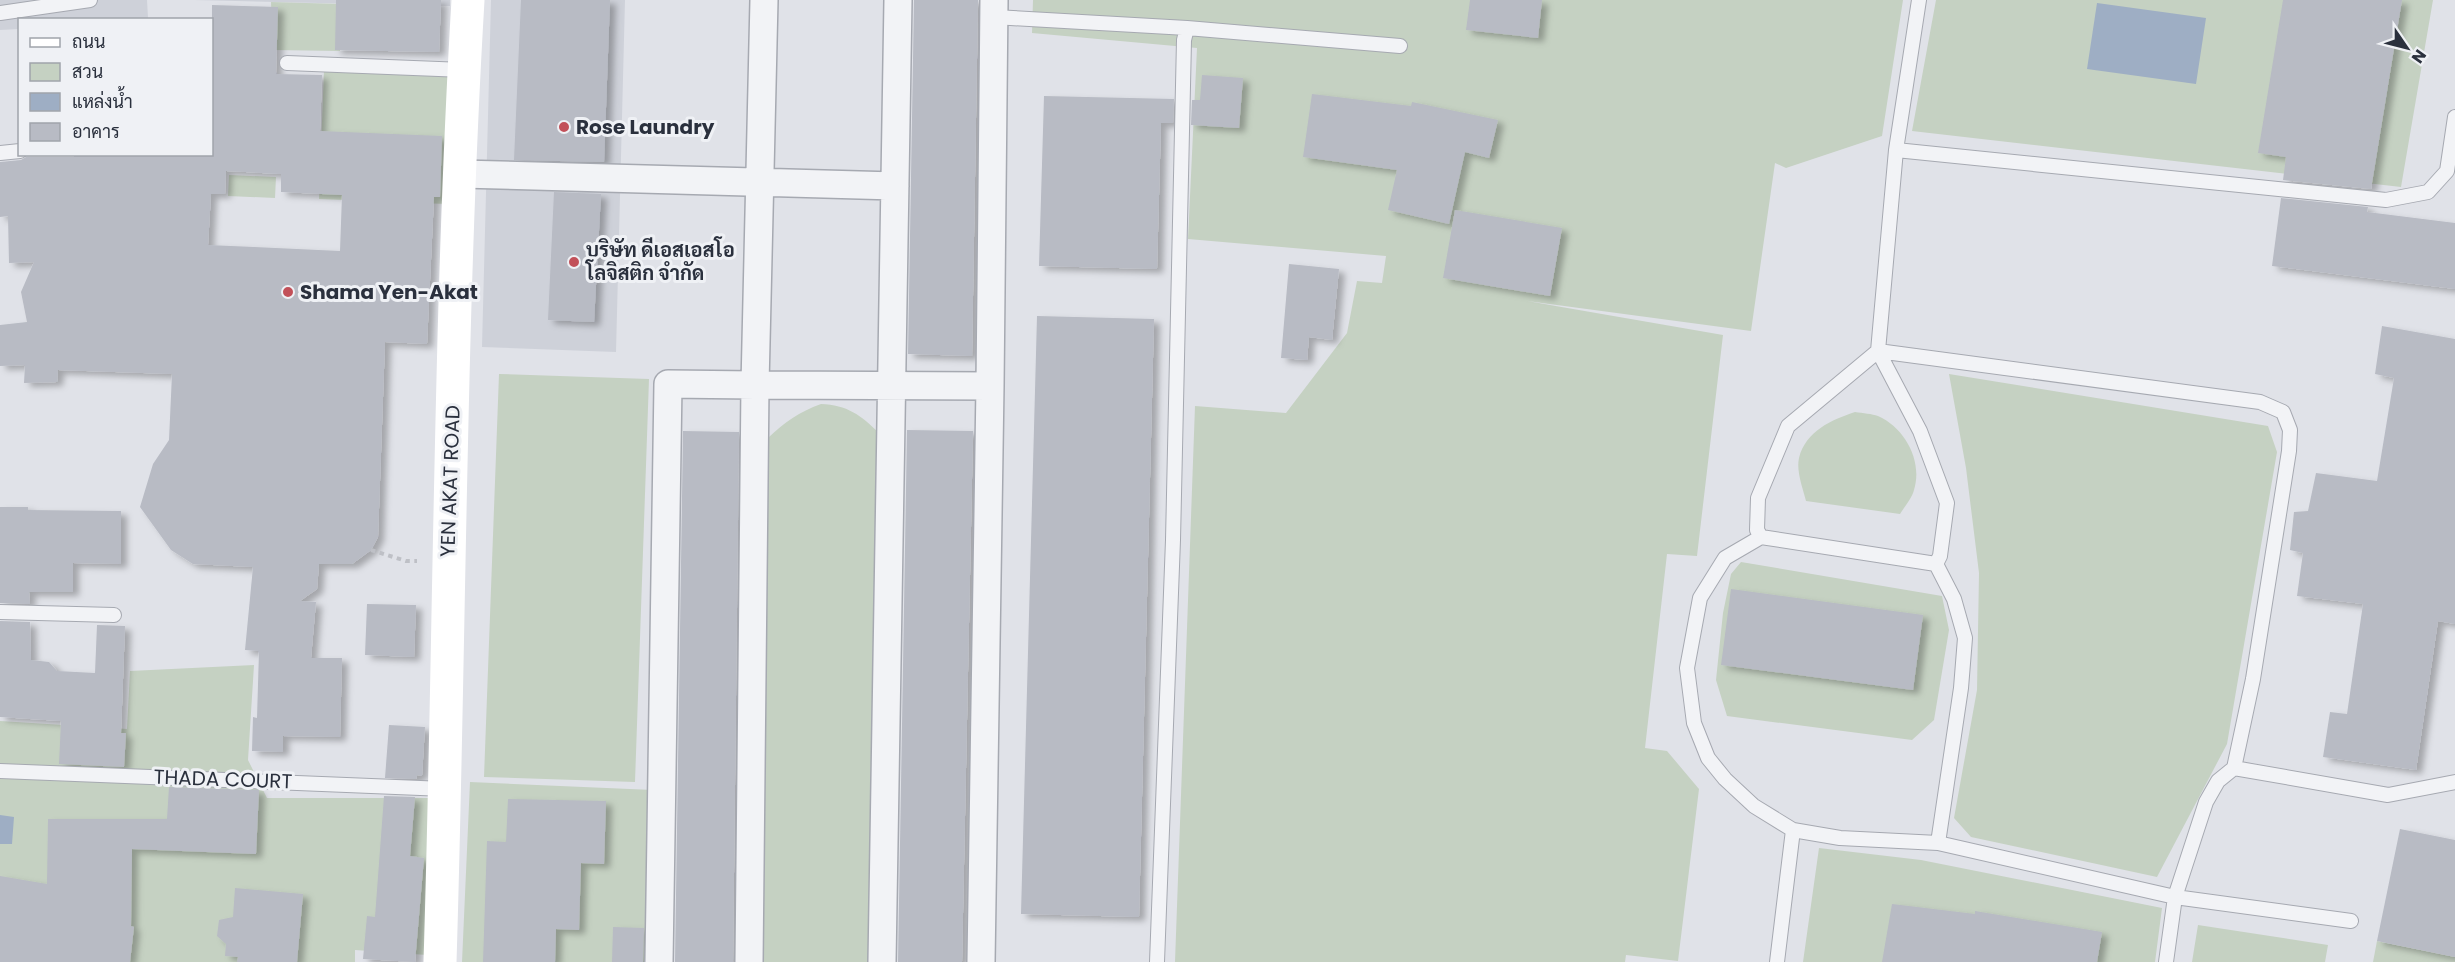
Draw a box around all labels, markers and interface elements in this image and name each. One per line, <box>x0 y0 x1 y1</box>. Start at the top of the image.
legend <box>18 18 213 156</box>
north arrow <box>2377 18 2437 78</box>
text: ถนน <box>72 29 105 54</box>
text: N <box>2406 45 2432 68</box>
text: สวน <box>72 59 103 84</box>
text: แหล่งน้ำ <box>72 86 133 114</box>
place label: Rose Laundry <box>576 113 715 141</box>
text: อาคาร <box>72 119 120 144</box>
marker: Rose Laundry <box>557 120 571 134</box>
place label: บริษัท ดีเอสเอสโอ โลจิสติก จำกัด <box>585 236 735 287</box>
marker: บริษัท ดีเอสเอสโอ โลจิสติก จำกัด <box>567 255 581 269</box>
place label: Shama Yen-Akat <box>300 278 478 306</box>
marker: Shama Yen-Akat <box>281 285 295 299</box>
street label: YEN AKAT ROAD <box>433 405 467 557</box>
street label: THADA COURT <box>153 763 293 795</box>

